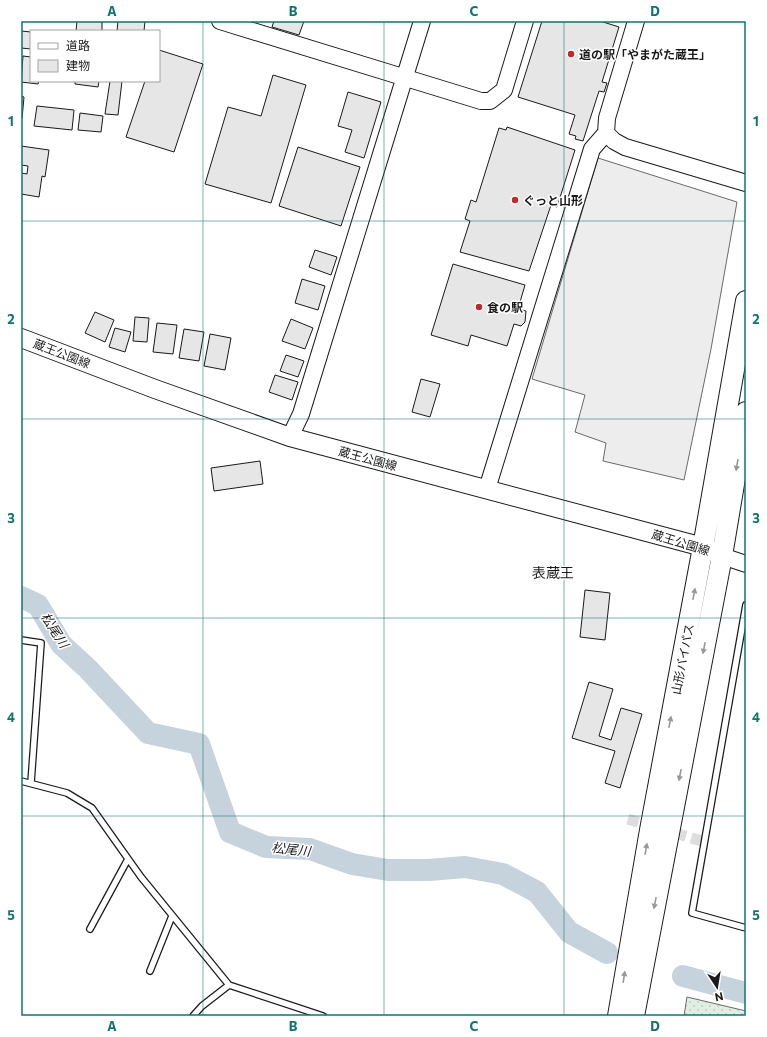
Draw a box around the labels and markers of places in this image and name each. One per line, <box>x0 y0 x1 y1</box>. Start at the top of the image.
place label: 道の駅「やまがた蔵王」 <box>579 47 711 61</box>
marker: 道の駅「やまがた蔵王」 <box>566 49 576 59</box>
place label: ぐっと山形 <box>523 193 583 207</box>
marker: ぐっと山形 <box>510 195 520 205</box>
place label: 食の駅 <box>487 300 523 314</box>
marker: 食の駅 <box>474 302 484 312</box>

